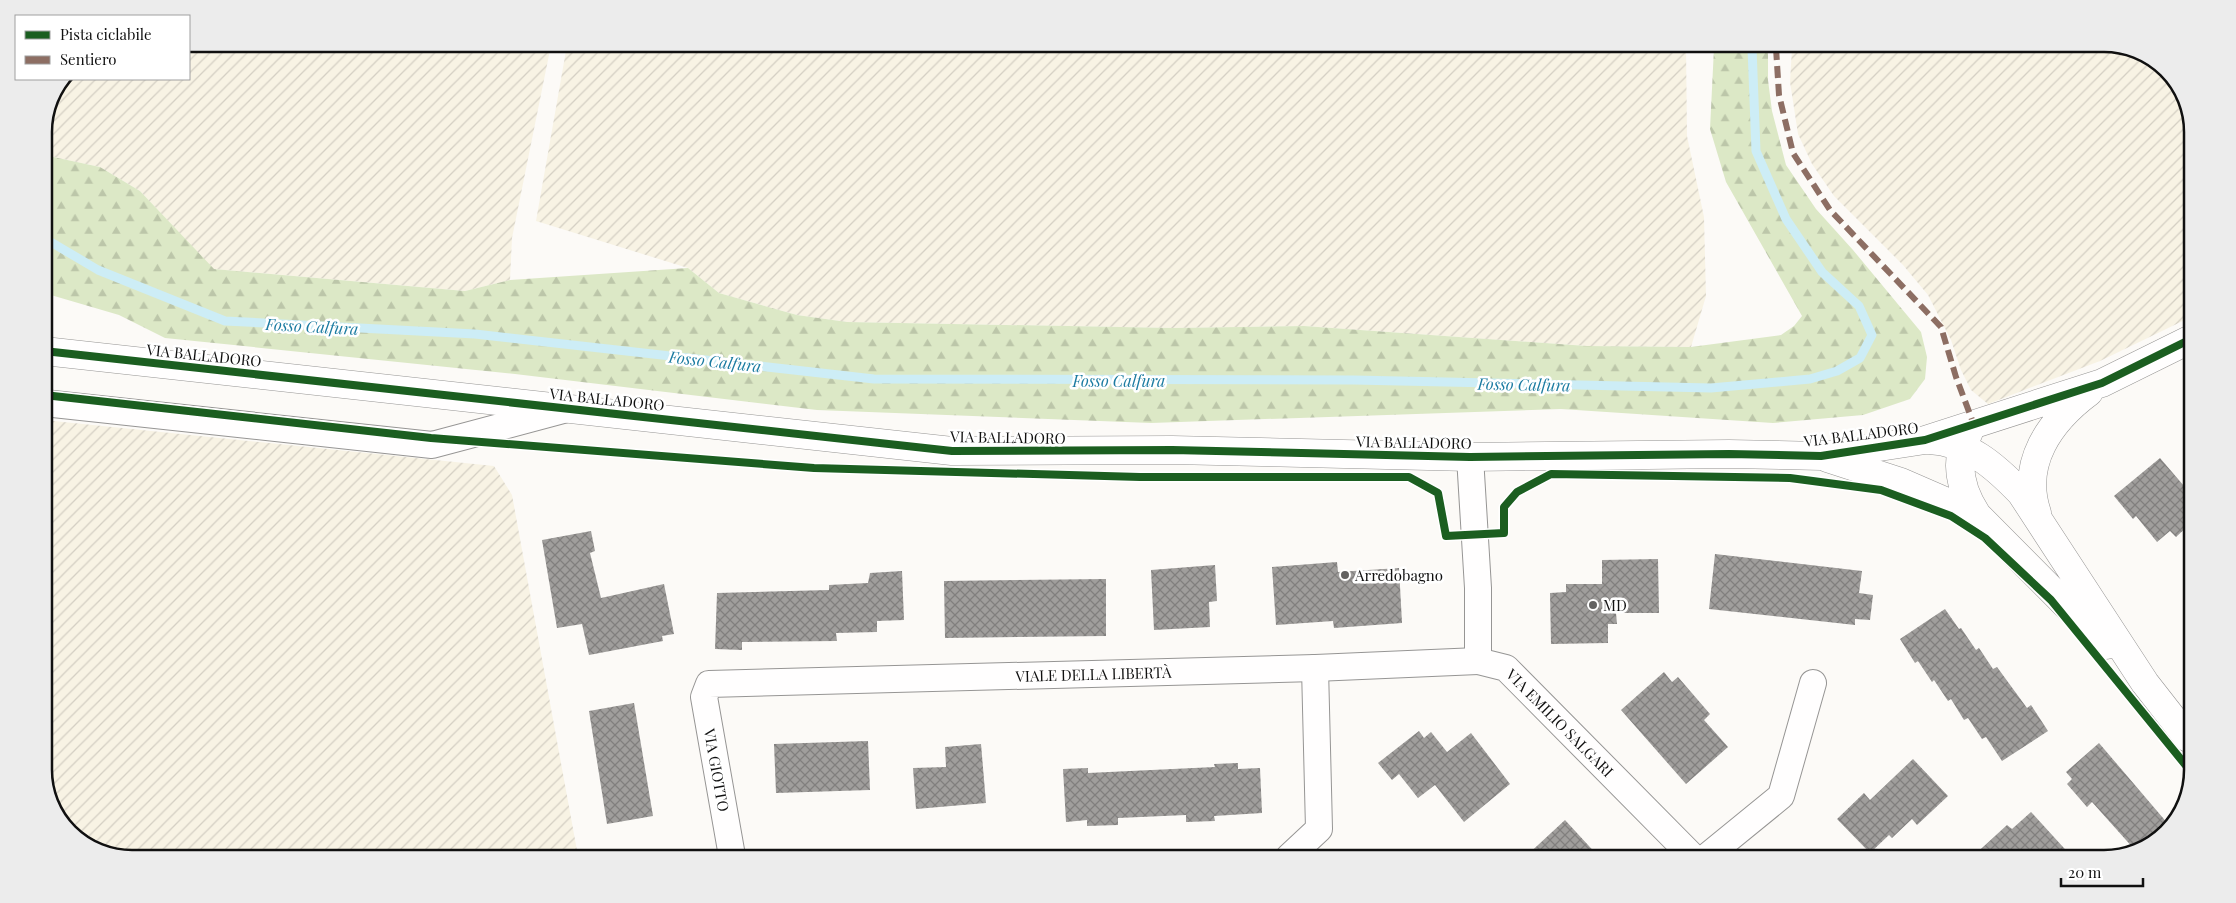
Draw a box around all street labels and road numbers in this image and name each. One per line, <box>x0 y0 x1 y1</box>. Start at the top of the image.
street label: VIA BALLADORO <box>144 339 263 371</box>
street label: VIA BALLADORO <box>547 383 666 415</box>
street label: VIA BALLADORO <box>1801 417 1920 451</box>
street label: VIA BALLADORO <box>949 426 1066 448</box>
street label: VIA BALLADORO <box>1355 431 1472 453</box>
street label: VIALE DELLA LIBERTÀ <box>1014 662 1172 686</box>
street label: VIA EMILIO SALGARI <box>1502 664 1618 781</box>
street label: VIA GIOTTO <box>700 726 734 813</box>

